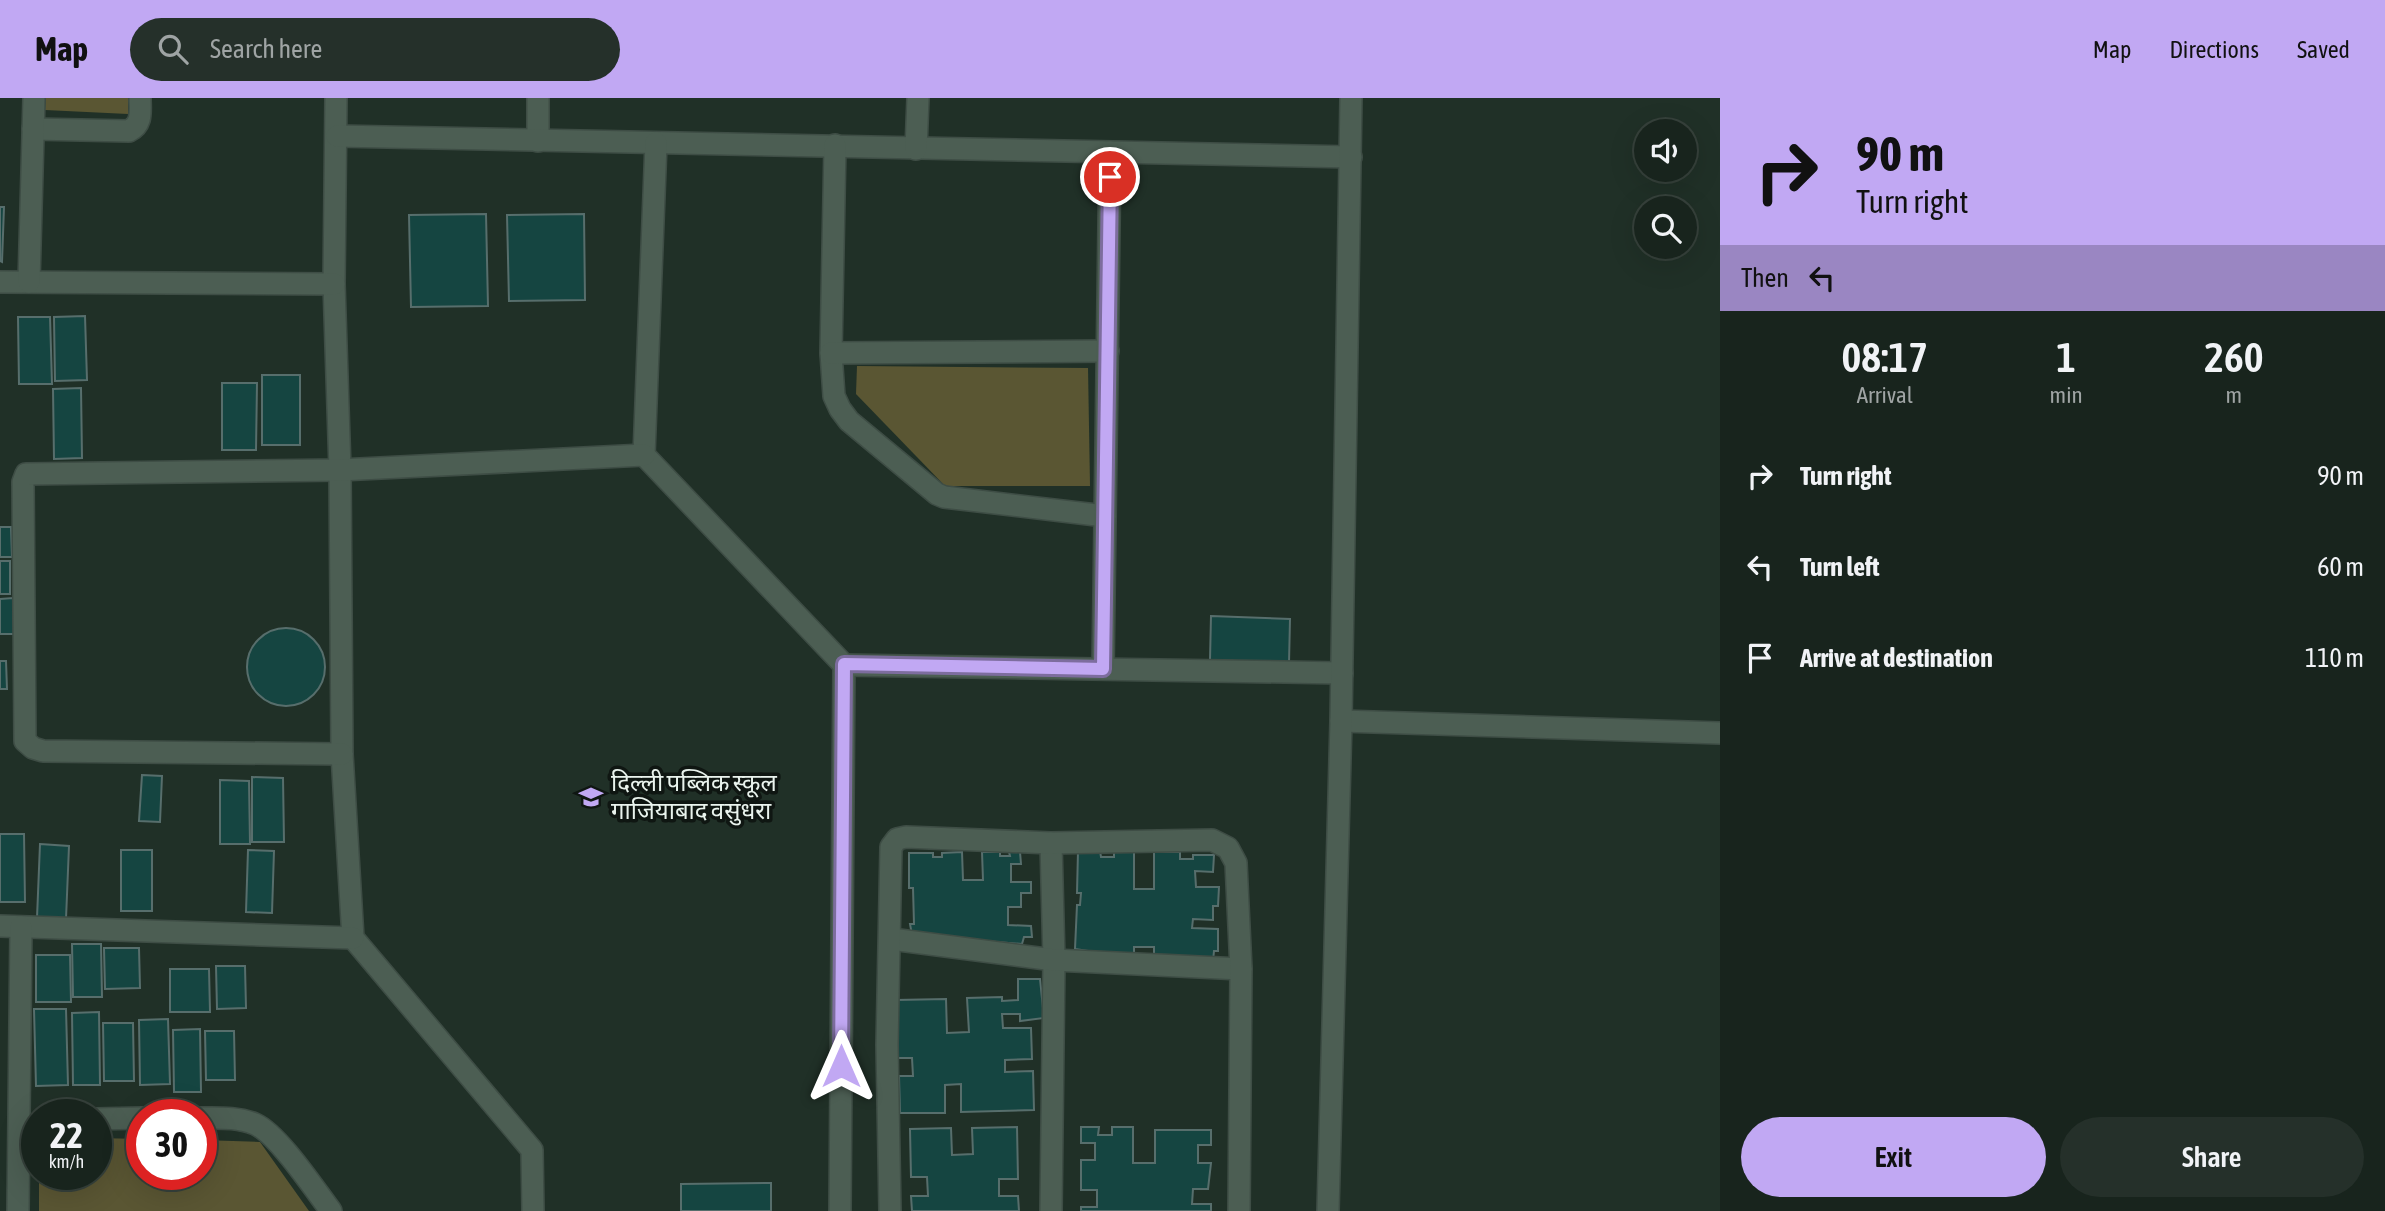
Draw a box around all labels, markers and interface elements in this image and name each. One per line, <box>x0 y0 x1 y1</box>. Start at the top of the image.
search box <box>130 18 620 81</box>
text: Map <box>35 30 88 68</box>
icon: search <box>154 30 192 68</box>
text: Search here <box>210 34 322 64</box>
text: Map <box>2093 36 2131 63</box>
text: Directions <box>2169 36 2259 63</box>
text: Saved <box>2297 36 2350 63</box>
map controls <box>1634 119 1697 259</box>
button: sound <box>1634 119 1697 182</box>
text: 90 m <box>1856 125 1944 181</box>
icon: right <box>1741 126 1832 217</box>
pin <box>1080 147 1140 207</box>
icon: arrive <box>1091 158 1129 196</box>
text: Turn right <box>1856 183 1969 220</box>
button: search <box>1634 196 1697 259</box>
icon: left <box>1803 259 1841 297</box>
text: Then <box>1741 263 1789 293</box>
text: 08:17 <box>1842 333 1928 381</box>
text: 1 <box>2056 333 2076 381</box>
text: 260 <box>2204 333 2263 381</box>
text: Arrival <box>1857 382 1913 408</box>
text: min <box>2050 382 2083 408</box>
text: m <box>2226 382 2242 408</box>
icon: right <box>1741 457 1779 495</box>
text: Turn right <box>1800 461 1891 491</box>
text: 90 m <box>2317 461 2364 491</box>
icon: left <box>1741 548 1779 586</box>
text: Turn left <box>1800 552 1880 582</box>
text: 60 m <box>2317 552 2364 582</box>
icon: arrive <box>1741 639 1779 677</box>
text: Arrive at destination <box>1800 643 1993 673</box>
text: 110 m <box>2305 643 2364 673</box>
place label: दिल्ली पब्लिक स्कूल गाजियाबाद वसुंधरा <box>611 769 777 826</box>
school or university icon: दिल्ली पब्लिक स्कूल गाजियाबाद वसुंधरा <box>577 783 605 811</box>
position arrow <box>804 1029 878 1103</box>
speed limit sign: 30 <box>126 1099 217 1190</box>
text: 22 <box>50 1115 83 1155</box>
button: Exit <box>1741 1117 2046 1197</box>
button: Share <box>2060 1117 2364 1197</box>
text: km/h <box>49 1151 84 1172</box>

